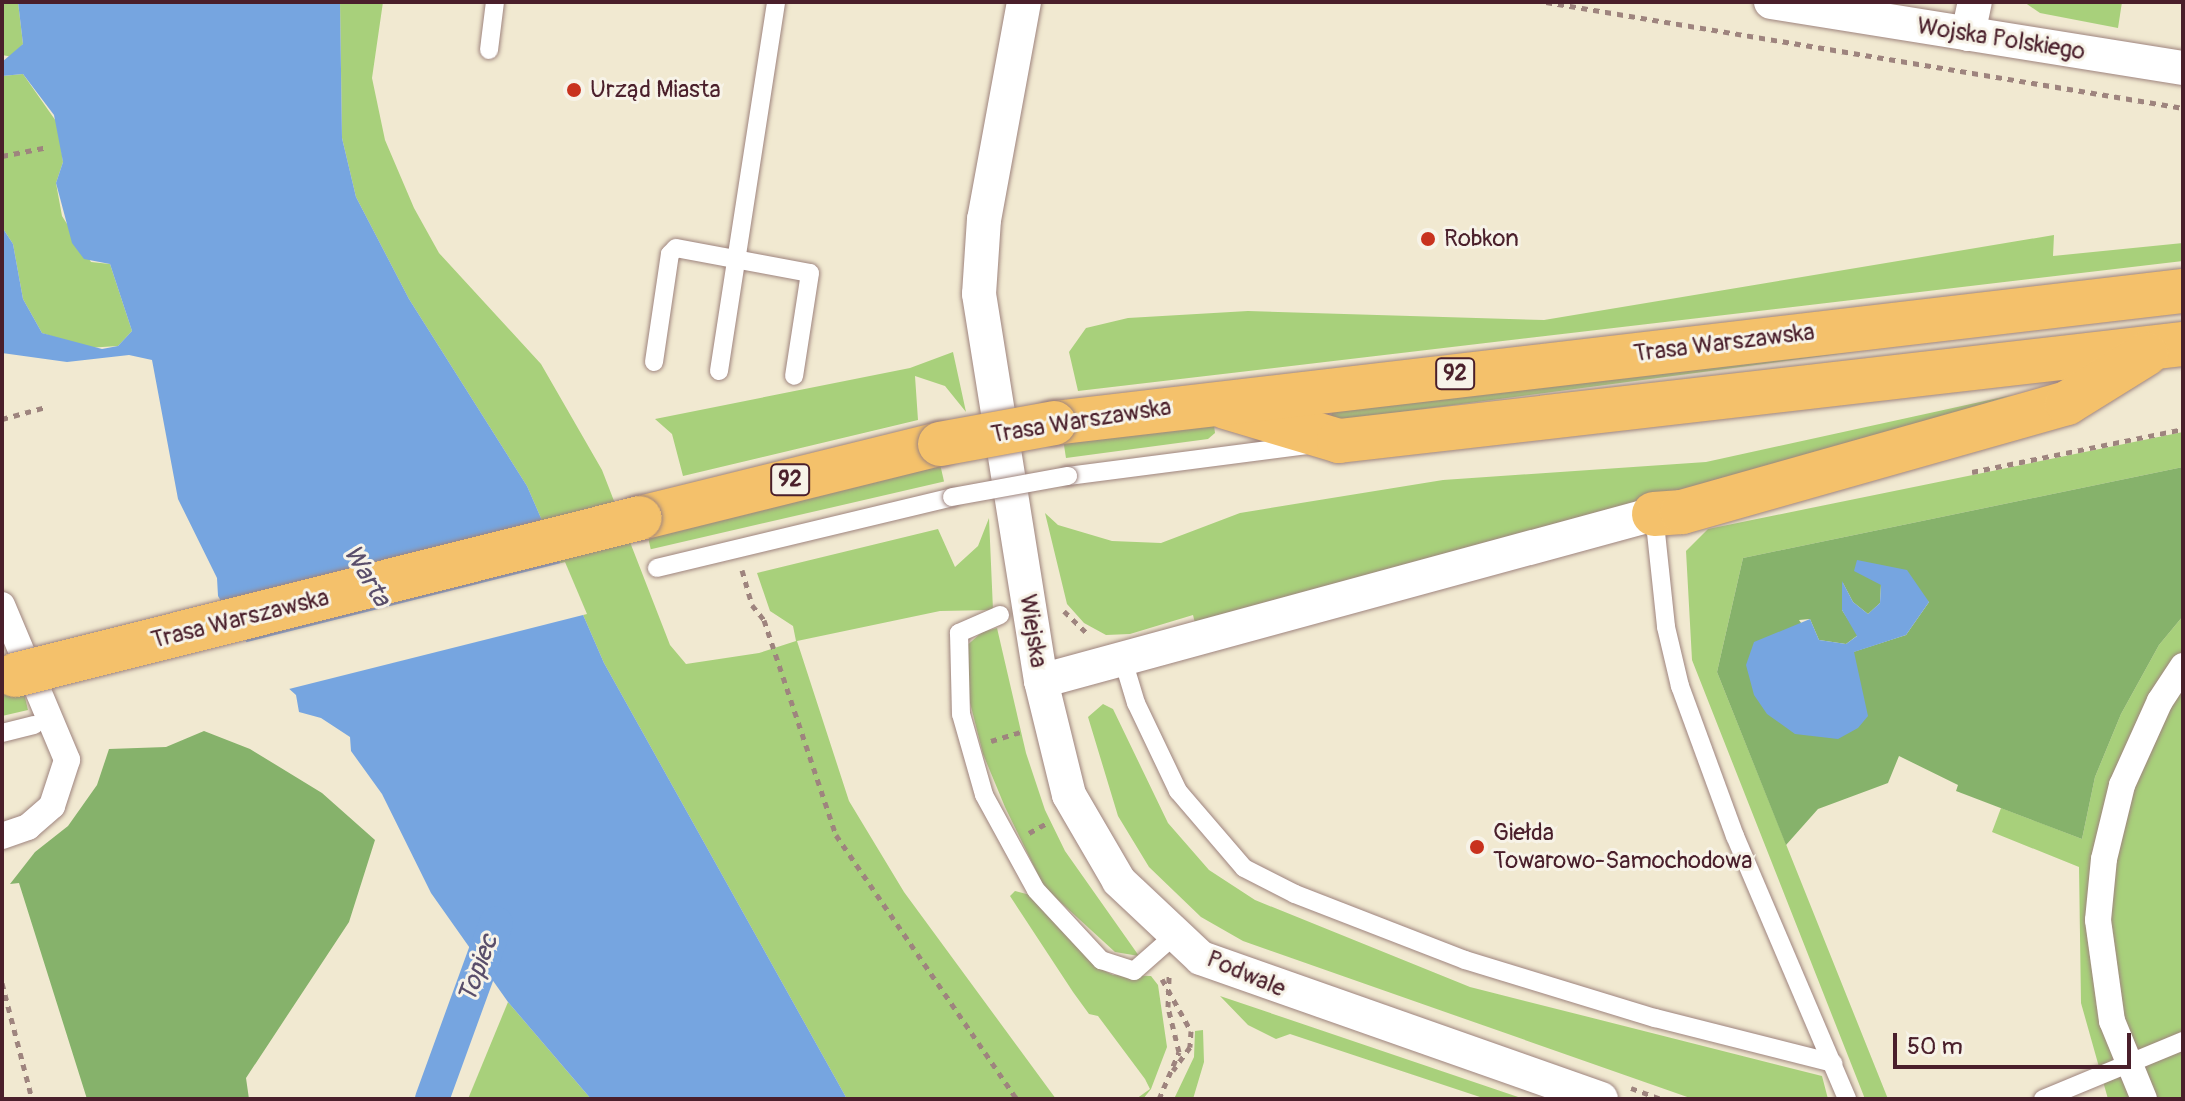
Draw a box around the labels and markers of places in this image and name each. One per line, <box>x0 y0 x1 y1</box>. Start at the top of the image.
place label: Urząd Miasta <box>590 76 721 104</box>
marker: Urząd Miasta <box>565 81 583 99</box>
place label: Robkon <box>1444 225 1519 253</box>
marker: Robkon <box>1419 230 1437 248</box>
place label: Giełda Towarowo-Samochodowa <box>1493 819 1752 875</box>
marker: Giełda Towarowo-Samochodowa <box>1468 838 1486 856</box>

